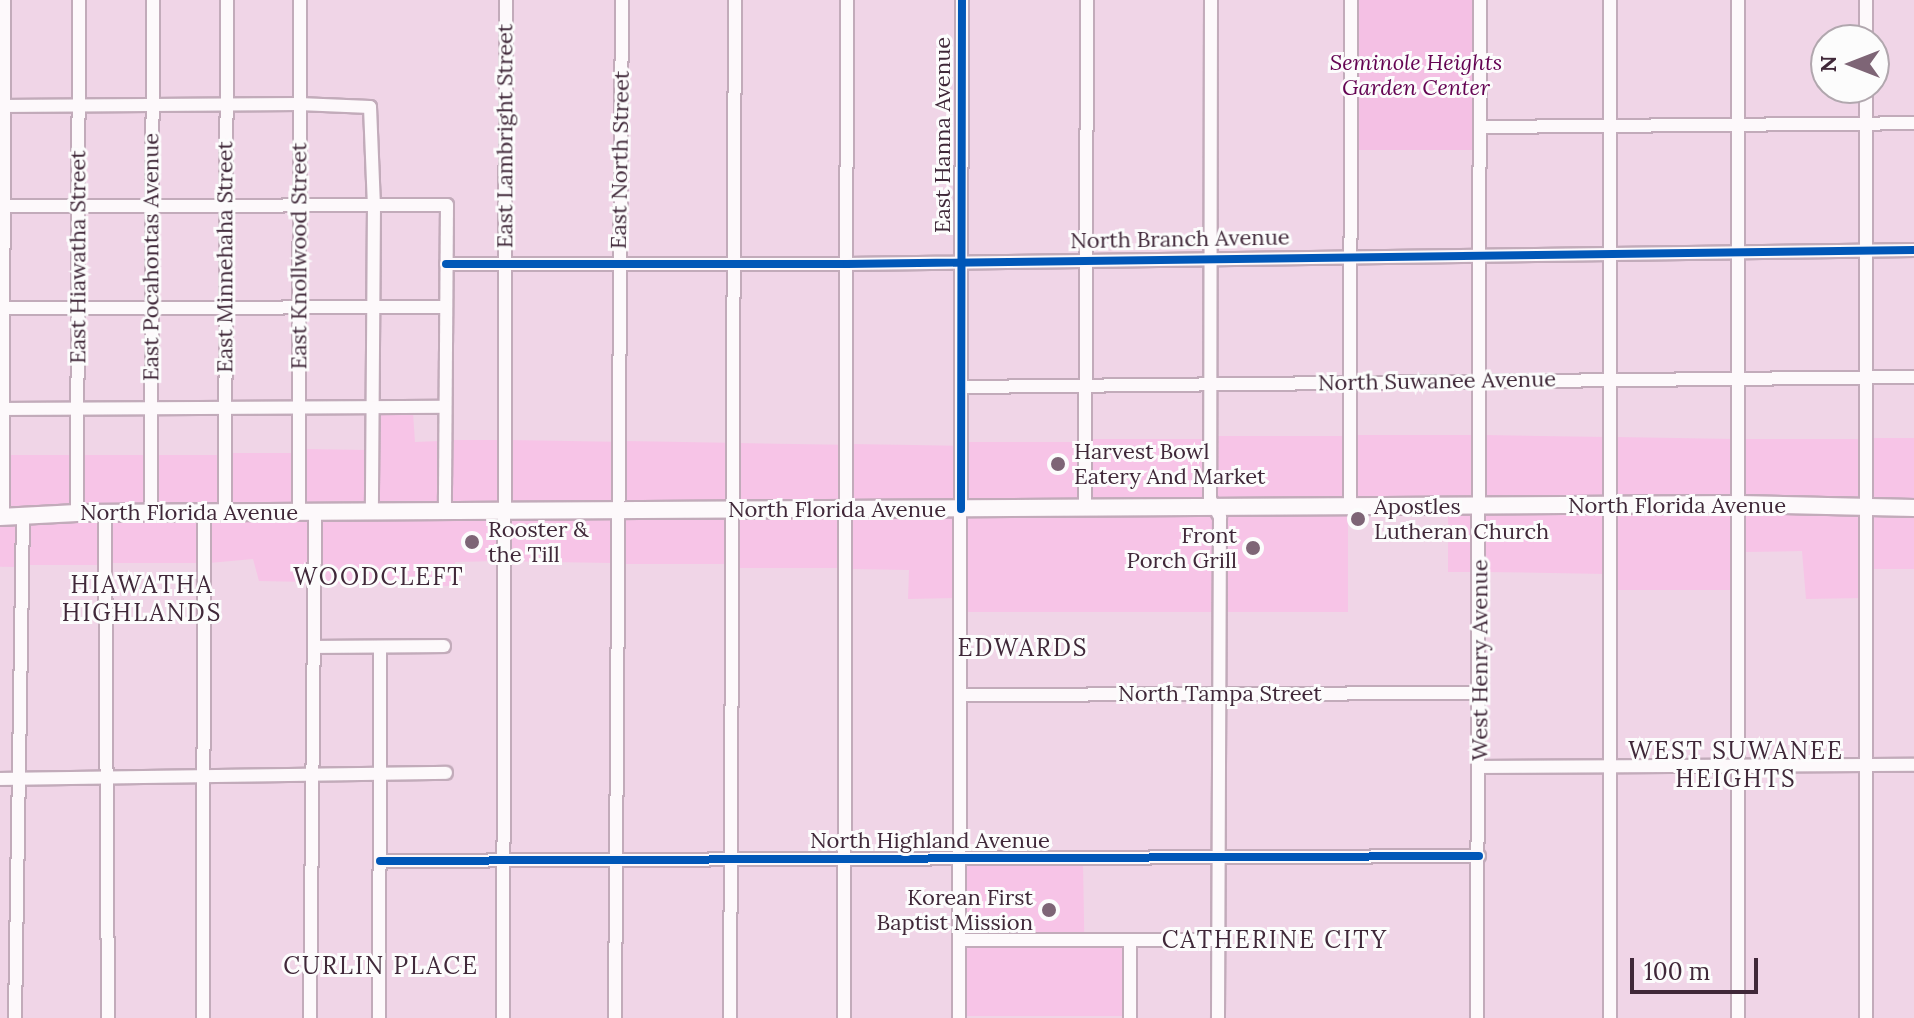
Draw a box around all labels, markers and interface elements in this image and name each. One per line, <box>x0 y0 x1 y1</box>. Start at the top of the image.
street label: East Lambright Street <box>492 24 518 248</box>
north arrow <box>1810 24 1890 104</box>
street label: East Hanna Avenue <box>930 37 956 233</box>
park label: Seminole Heights Garden Center <box>1330 49 1502 100</box>
text: N <box>1814 56 1842 73</box>
street label: East North Street <box>605 71 635 249</box>
street label: East Pocahontas Avenue <box>138 133 164 381</box>
street label: East Minnehaha Street <box>212 141 238 373</box>
street label: East Knollwood Street <box>286 142 312 370</box>
street label: East Hiawatha Street <box>65 150 91 364</box>
street label: North Branch Avenue <box>1070 224 1290 254</box>
street label: North Suwanee Avenue <box>1318 366 1556 396</box>
place label: Harvest Bowl Eatery And Market <box>1074 438 1266 490</box>
marker: Harvest Bowl Eatery And Market <box>1049 455 1067 473</box>
place label: Apostles Lutheran Church <box>1374 493 1549 544</box>
street label: North Florida Avenue <box>1568 493 1786 519</box>
street label: North Florida Avenue <box>728 497 946 523</box>
street label: North Florida Avenue <box>80 500 298 526</box>
marker: Apostles Lutheran Church <box>1349 510 1367 528</box>
place label: Rooster & the Till <box>488 516 589 568</box>
place label: Front Porch Grill <box>1127 522 1237 574</box>
marker: Rooster & the Till <box>463 533 481 551</box>
marker: Front Porch Grill <box>1244 539 1262 557</box>
street label: West Henry Avenue <box>1467 559 1493 761</box>
district label: WOODCLEFT <box>293 563 465 591</box>
district label: HIAWATHA HIGHLANDS <box>62 571 222 627</box>
district label: EDWARDS <box>958 634 1088 662</box>
street label: North Tampa Street <box>1118 681 1322 707</box>
district label: WEST SUWANEE HEIGHTS <box>1628 737 1844 793</box>
street label: North Highland Avenue <box>810 828 1050 854</box>
place label: Korean First Baptist Mission <box>876 884 1033 936</box>
marker: Korean First Baptist Mission <box>1040 901 1058 919</box>
district label: CATHERINE CITY <box>1162 926 1388 954</box>
scale bar <box>1634 942 1762 992</box>
district label: CURLIN PLACE <box>283 952 479 980</box>
text: 100 m <box>1644 956 1710 987</box>

